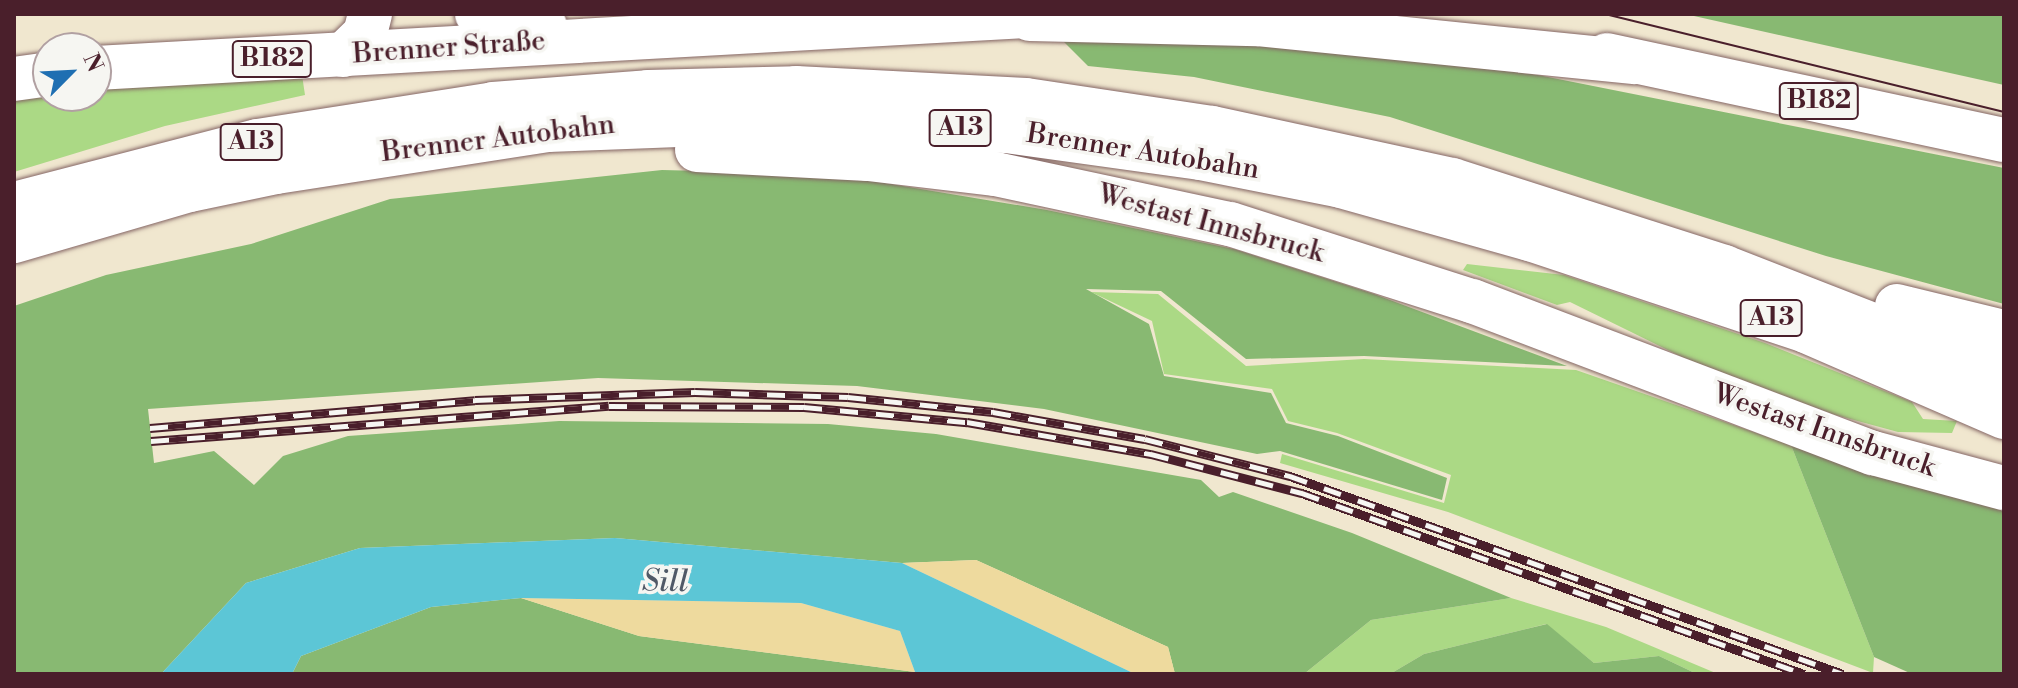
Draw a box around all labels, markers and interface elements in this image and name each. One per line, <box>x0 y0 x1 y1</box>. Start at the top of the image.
street label: Brenner Straße <box>352 25 546 71</box>
north arrow <box>32 32 112 112</box>
road number: B182 <box>230 37 314 81</box>
text: N <box>77 49 108 76</box>
road number: B182 <box>1777 79 1861 123</box>
road number: A13 <box>928 106 992 150</box>
street label: Brenner Autobahn <box>379 108 617 170</box>
street label: Brenner Autobahn <box>1024 117 1262 187</box>
road number: A13 <box>219 120 283 164</box>
street label: Westast Innsbruck <box>1094 178 1328 270</box>
road number: A13 <box>1739 296 1803 340</box>
street label: Westast Innsbruck <box>1709 377 1939 485</box>
water label: Sill <box>642 564 688 600</box>

